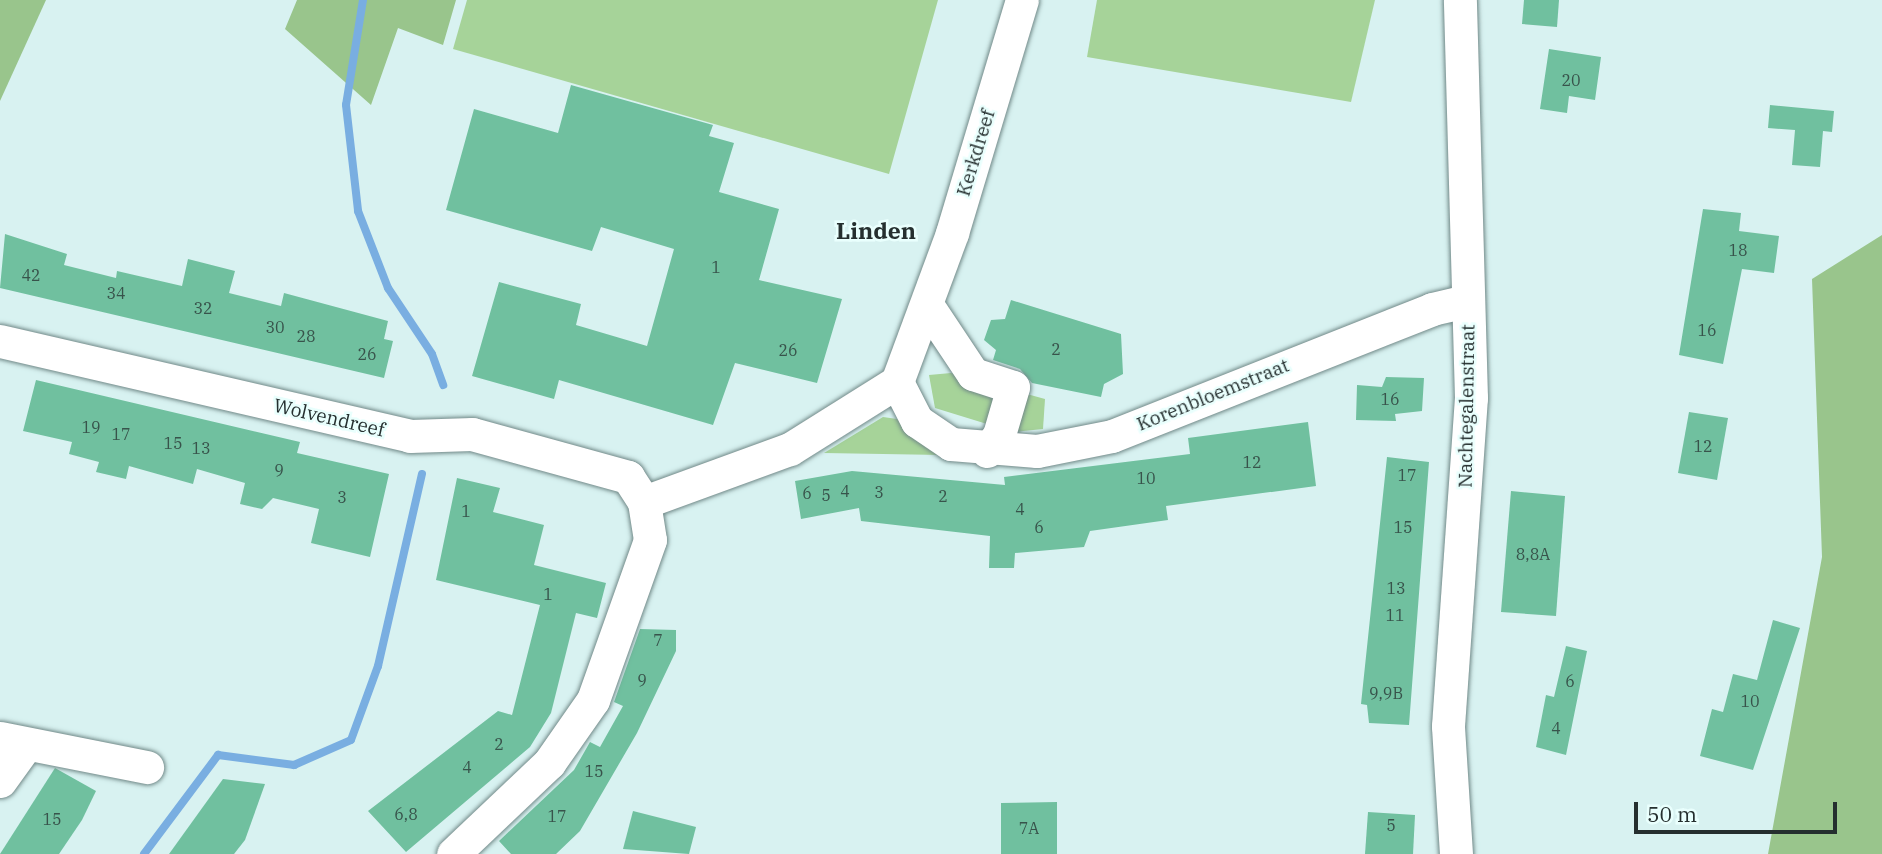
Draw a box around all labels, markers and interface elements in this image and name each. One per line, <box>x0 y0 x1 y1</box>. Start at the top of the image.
house number: 20 <box>1561 70 1581 90</box>
street label: Kerkdreef <box>952 107 1000 199</box>
district label: Linden <box>836 216 916 244</box>
house number: 18 <box>1728 240 1748 260</box>
house number: 1 <box>711 257 721 277</box>
house number: 42 <box>21 265 41 285</box>
house number: 34 <box>106 283 126 303</box>
house number: 32 <box>193 298 213 318</box>
house number: 30 <box>265 317 285 337</box>
house number: 16 <box>1697 320 1717 340</box>
street label: Nachtegalenstraat <box>1454 324 1480 488</box>
house number: 28 <box>296 326 316 346</box>
house number: 2 <box>1051 339 1061 359</box>
house number: 26 <box>778 340 798 360</box>
house number: 26 <box>357 344 377 364</box>
street label: Korenbloemstraat <box>1134 354 1292 436</box>
house number: 16 <box>1380 389 1400 409</box>
street label: Wolvendreef <box>271 394 387 442</box>
house number: 19 <box>81 417 101 437</box>
house number: 17 <box>111 424 131 444</box>
house number: 15 <box>163 433 183 453</box>
house number: 12 <box>1693 436 1713 456</box>
house number: 13 <box>191 438 211 458</box>
house number: 12 <box>1242 452 1262 472</box>
house number: 9 <box>274 460 284 480</box>
house number: 17 <box>1397 465 1417 485</box>
house number: 10 <box>1136 468 1156 488</box>
house number: 4 <box>840 481 850 501</box>
house number: 3 <box>874 482 884 502</box>
house number: 6 <box>802 483 812 503</box>
house number: 5 <box>821 485 831 505</box>
house number: 2 <box>938 486 948 506</box>
house number: 3 <box>337 487 347 507</box>
house number: 4 <box>1015 499 1025 519</box>
house number: 1 <box>461 501 471 521</box>
house number: 6 <box>1034 517 1044 537</box>
house number: 15 <box>1393 517 1413 537</box>
house number: 8,8A <box>1516 544 1550 564</box>
house number: 13 <box>1386 578 1406 598</box>
house number: 1 <box>543 584 553 604</box>
house number: 11 <box>1385 605 1405 625</box>
house number: 7 <box>653 630 663 650</box>
house number: 9 <box>637 670 647 690</box>
house number: 6 <box>1565 671 1575 691</box>
house number: 9,9B <box>1369 683 1403 703</box>
house number: 10 <box>1740 691 1760 711</box>
house number: 4 <box>1551 718 1561 738</box>
house number: 2 <box>494 734 504 754</box>
house number: 4 <box>462 757 472 777</box>
house number: 15 <box>584 761 604 781</box>
scale bar <box>1637 788 1840 832</box>
text: 50 m <box>1647 800 1697 828</box>
house number: 6,8 <box>394 804 418 824</box>
house number: 17 <box>547 806 567 826</box>
house number: 15 <box>42 809 62 829</box>
house number: 5 <box>1386 815 1396 835</box>
house number: 7A <box>1019 818 1039 838</box>

